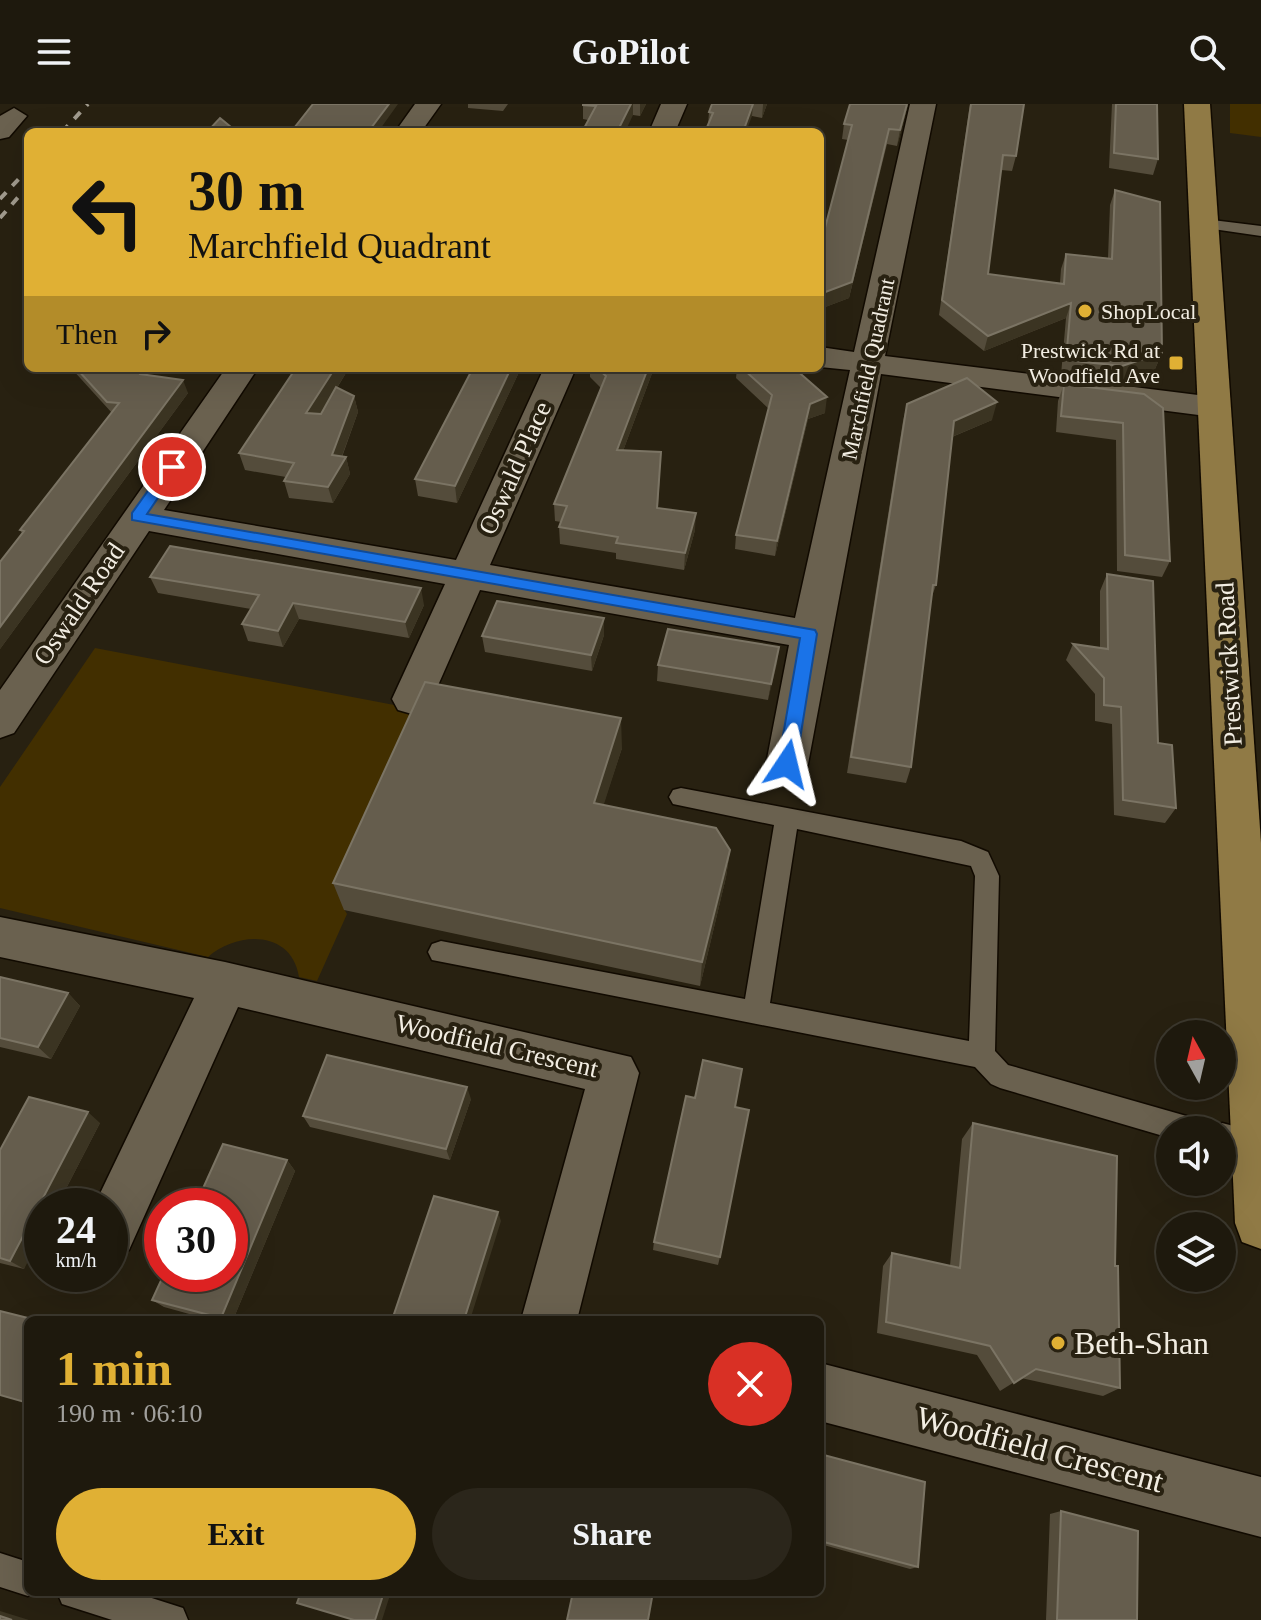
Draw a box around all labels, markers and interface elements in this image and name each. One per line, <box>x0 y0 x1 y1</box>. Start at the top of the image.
icon: menu <box>32 30 76 74</box>
icon: search <box>1185 30 1229 74</box>
text: GoPilot <box>572 32 689 72</box>
icon: left <box>56 160 160 264</box>
text: 30 m <box>188 160 305 222</box>
text: Marchfield Quadrant <box>188 226 491 266</box>
street label: Marchfield Quadrant <box>837 276 899 462</box>
place label: ShopLocal <box>1101 299 1196 324</box>
marker: ShopLocal <box>1076 302 1094 320</box>
icon: right <box>134 312 178 356</box>
text: Then <box>56 317 118 350</box>
place label: Prestwick Rd at Woodfield Ave <box>1021 338 1160 388</box>
marker: Prestwick Rd at Woodfield Ave <box>1167 354 1185 372</box>
street label: Oswald Place <box>473 397 557 539</box>
pin <box>138 433 206 501</box>
icon: arrive <box>150 445 194 489</box>
street label: Oswald Road <box>28 538 130 670</box>
street label: Prestwick Road <box>1210 581 1248 747</box>
position arrow <box>745 722 829 806</box>
street label: Woodfield Crescent <box>393 1009 602 1084</box>
north arrow <box>1156 1020 1236 1100</box>
map controls <box>1156 1020 1236 1292</box>
button: sound <box>1156 1116 1236 1196</box>
speed limit sign: 30 <box>144 1188 248 1292</box>
text: 24 <box>56 1207 96 1252</box>
button: layers <box>1156 1212 1236 1292</box>
text: km/h <box>55 1249 97 1271</box>
place label: Beth-Shan <box>1074 1325 1209 1361</box>
marker: Beth-Shan <box>1049 1334 1067 1352</box>
text: 1 min <box>56 1342 172 1395</box>
button: close <box>708 1342 792 1426</box>
text: 190 m · 06:10 <box>56 1399 203 1428</box>
street label: Woodfield Crescent <box>913 1399 1168 1499</box>
button: Exit <box>56 1488 416 1580</box>
button: Share <box>432 1488 792 1580</box>

